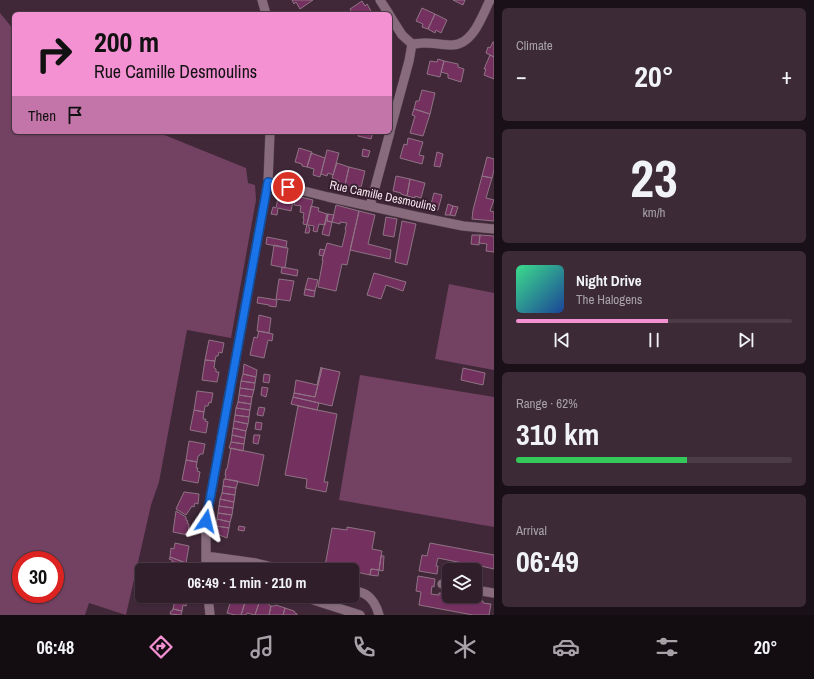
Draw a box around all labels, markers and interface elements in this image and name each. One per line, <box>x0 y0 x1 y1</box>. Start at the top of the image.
text: 200 m <box>94 23 159 61</box>
icon: right <box>28 28 80 80</box>
text: Climate <box>516 37 553 54</box>
text: 20° <box>634 56 674 96</box>
text: Rue Camille Desmoulins <box>94 59 257 84</box>
text: − <box>516 61 527 91</box>
text: + <box>781 61 792 91</box>
icon: arrive <box>64 104 86 126</box>
text: Then <box>28 105 56 126</box>
text: 23 <box>630 143 678 213</box>
pin <box>271 170 305 204</box>
icon: arrive <box>277 176 299 198</box>
street label: Rue Camille Desmoulins <box>328 177 438 215</box>
text: km/h <box>642 204 666 221</box>
text: Night Drive <box>576 270 642 291</box>
text: The Halogens <box>576 291 642 308</box>
icon: previous <box>551 329 573 351</box>
icon: pause <box>643 329 665 351</box>
icon: next <box>735 329 757 351</box>
text: Range · 62% <box>516 395 578 412</box>
text: 310 km <box>516 414 599 454</box>
position arrow <box>185 500 227 542</box>
text: Arrival <box>516 522 547 539</box>
text: 06:49 <box>516 541 579 581</box>
speed limit sign: 30 <box>12 551 64 603</box>
map controls <box>442 563 482 603</box>
button: layers <box>442 563 482 603</box>
text: 06:49 · 1 min · 210 m <box>188 572 306 593</box>
icon: directions <box>147 633 175 661</box>
icon: music <box>248 633 276 661</box>
icon: phone <box>350 633 378 661</box>
icon: climate <box>451 633 479 661</box>
icon: car <box>552 633 580 661</box>
icon: filters <box>653 633 681 661</box>
text: 06:48 <box>37 635 74 660</box>
text: 20° <box>754 635 777 660</box>

